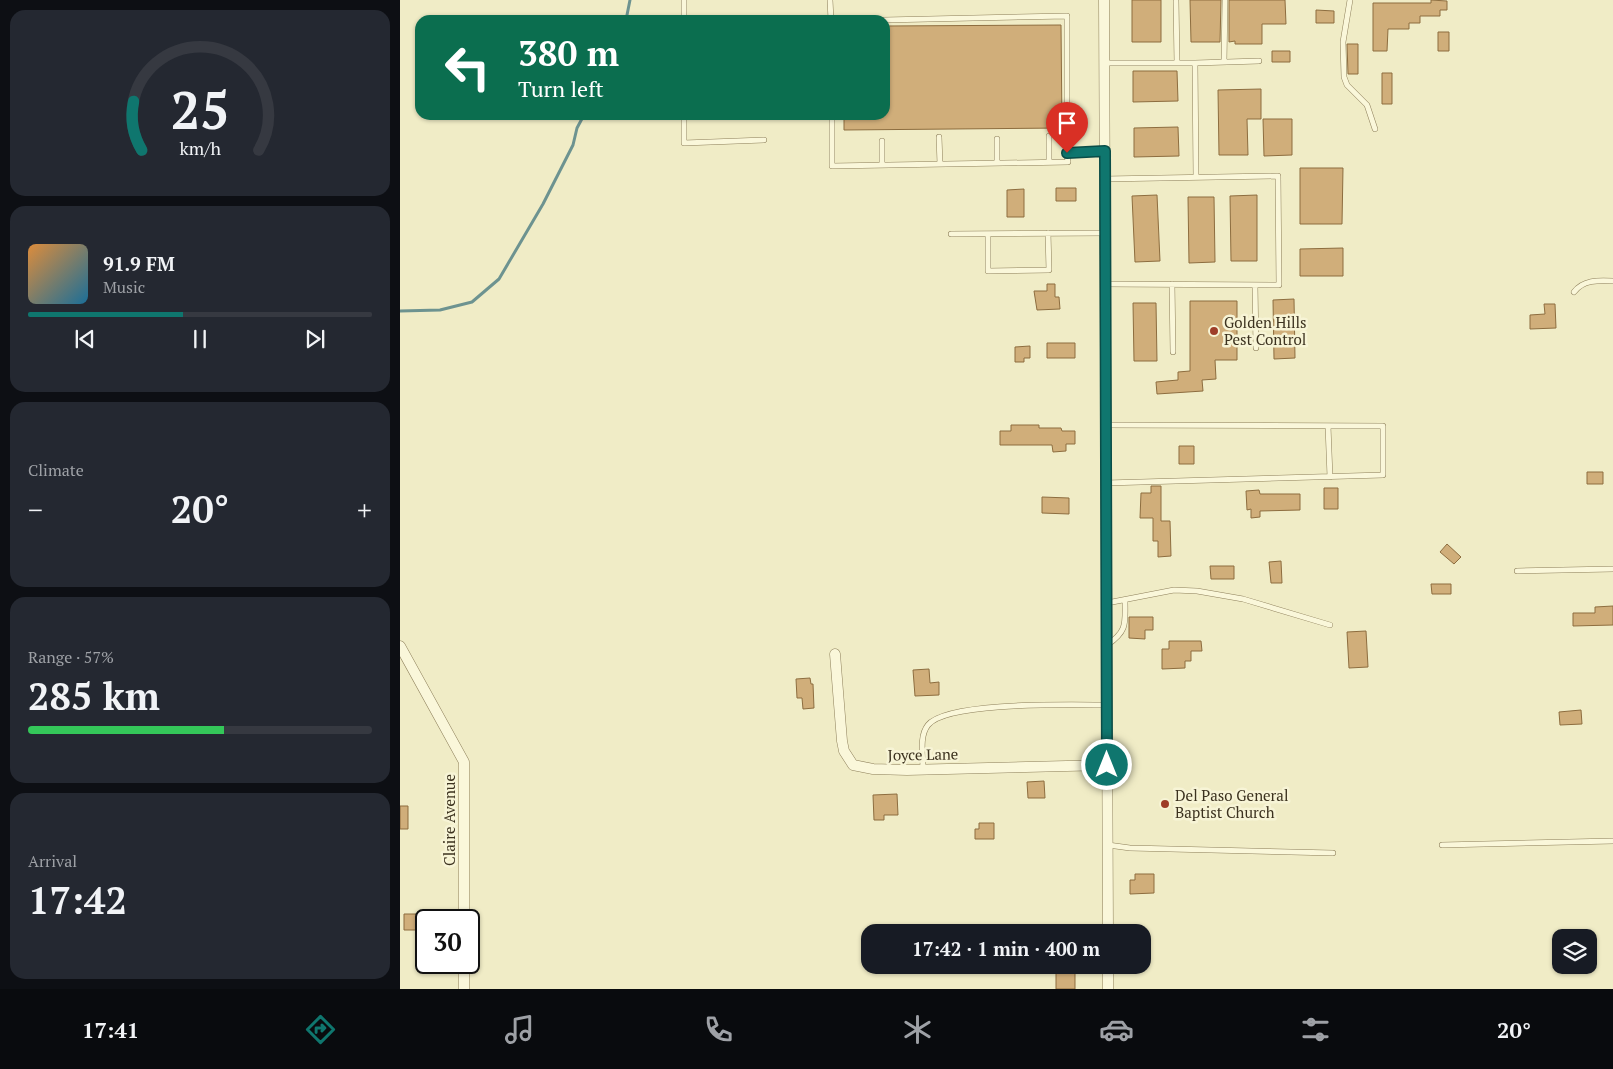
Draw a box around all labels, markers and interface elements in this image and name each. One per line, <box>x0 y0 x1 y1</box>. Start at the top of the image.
text: 380 m <box>518 30 619 76</box>
icon: left <box>435 35 500 100</box>
text: Turn left <box>518 74 604 103</box>
text: 25 <box>171 75 229 144</box>
pin <box>1046 102 1088 153</box>
icon: arrive <box>1053 109 1081 137</box>
text: km/h <box>179 136 221 160</box>
text: 91.9 FM <box>103 251 175 276</box>
text: Music <box>103 276 145 298</box>
place label: Golden Hills Pest Control <box>1224 312 1307 349</box>
icon: previous <box>71 325 99 353</box>
icon: pause <box>186 325 214 353</box>
icon: next <box>301 325 329 353</box>
marker: Golden Hills Pest Control <box>1208 325 1220 337</box>
text: Climate <box>28 459 84 481</box>
text: 20° <box>171 484 229 534</box>
text: − <box>28 491 43 528</box>
text: + <box>357 491 372 528</box>
text: Range · 57% <box>28 646 114 668</box>
text: 285 km <box>28 671 160 721</box>
position arrow <box>1080 738 1132 790</box>
street label: Joyce Lane <box>888 743 958 765</box>
street label: Claire Avenue <box>439 774 459 866</box>
place label: Del Paso General Baptist Church <box>1175 785 1288 822</box>
marker: Del Paso General Baptist Church <box>1159 798 1171 810</box>
text: Arrival <box>28 850 77 872</box>
text: 17:42 <box>28 875 127 925</box>
speed limit sign: 30 <box>415 909 480 974</box>
map controls <box>1552 929 1597 974</box>
button: layers <box>1552 929 1597 974</box>
text: 17:42 · 1 min · 400 m <box>912 936 1100 961</box>
icon: directions <box>303 1012 338 1047</box>
icon: music <box>502 1012 537 1047</box>
icon: phone <box>701 1012 736 1047</box>
icon: climate <box>900 1012 935 1047</box>
icon: car <box>1099 1012 1134 1047</box>
icon: filters <box>1298 1012 1333 1047</box>
text: 17:41 <box>82 1015 139 1044</box>
text: 20° <box>1497 1015 1531 1044</box>

